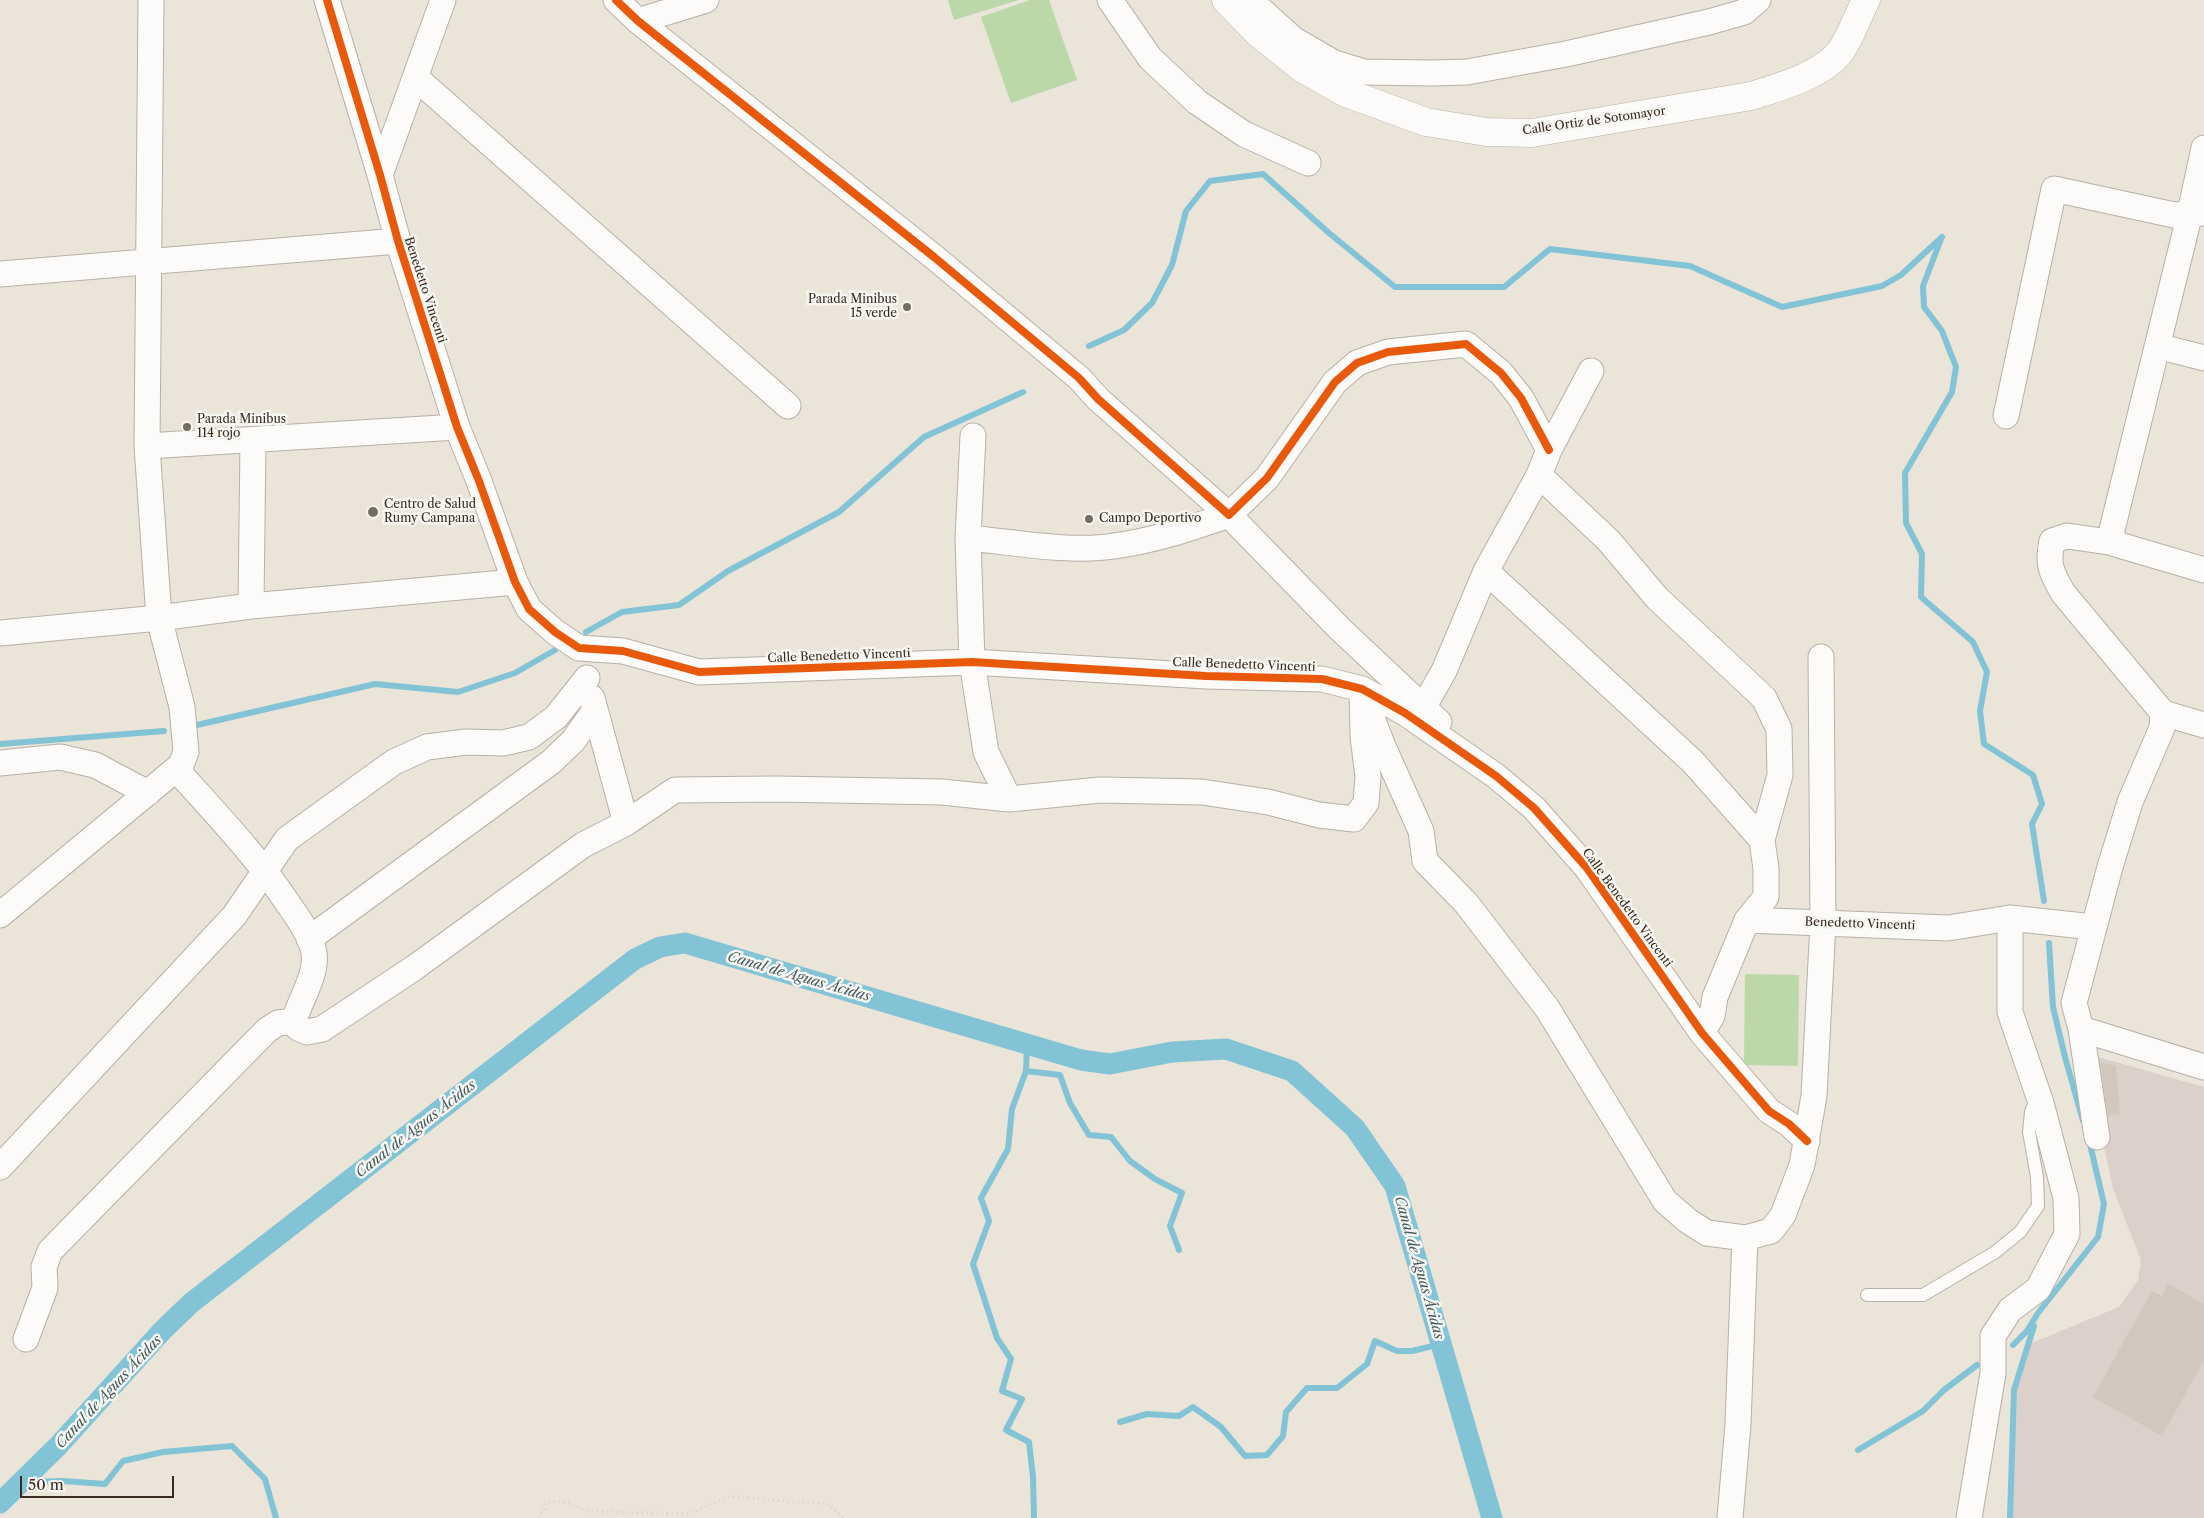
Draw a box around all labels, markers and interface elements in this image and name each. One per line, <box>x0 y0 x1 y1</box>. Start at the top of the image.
street label: Calle Ortiz de Sotomayor <box>1522 104 1666 138</box>
street label: Benedetto Vincenti <box>401 235 449 345</box>
place label: Parada Minibus 15 verde <box>808 293 897 321</box>
marker: Parada Minibus 15 verde <box>901 301 913 313</box>
place label: Parada Minibus 114 rojo <box>197 413 286 441</box>
marker: Parada Minibus 114 rojo <box>181 421 193 433</box>
place label: Centro de Salud Rumy Campana <box>384 498 476 526</box>
marker: Centro de Salud Rumy Campana <box>366 505 380 519</box>
place label: Campo Deportivo <box>1099 512 1201 526</box>
marker: Campo Deportivo <box>1083 513 1095 525</box>
street label: Calle Benedetto Vincenti <box>767 646 911 666</box>
street label: Calle Benedetto Vincenti <box>1172 655 1316 675</box>
street label: Calle Benedetto Vincenti <box>1579 846 1675 970</box>
street label: Benedetto Vincenti <box>1804 915 1916 933</box>
water label: Canal de Aguas Ácidas <box>725 948 873 1006</box>
water label: Canal de Aguas Ácidas <box>352 1077 480 1181</box>
water label: Canal de Aguas Ácidas <box>1390 1194 1448 1342</box>
water label: Canal de Aguas Ácidas <box>52 1332 166 1452</box>
scale bar <box>22 1466 176 1498</box>
text: 50 m <box>28 1475 64 1494</box>

